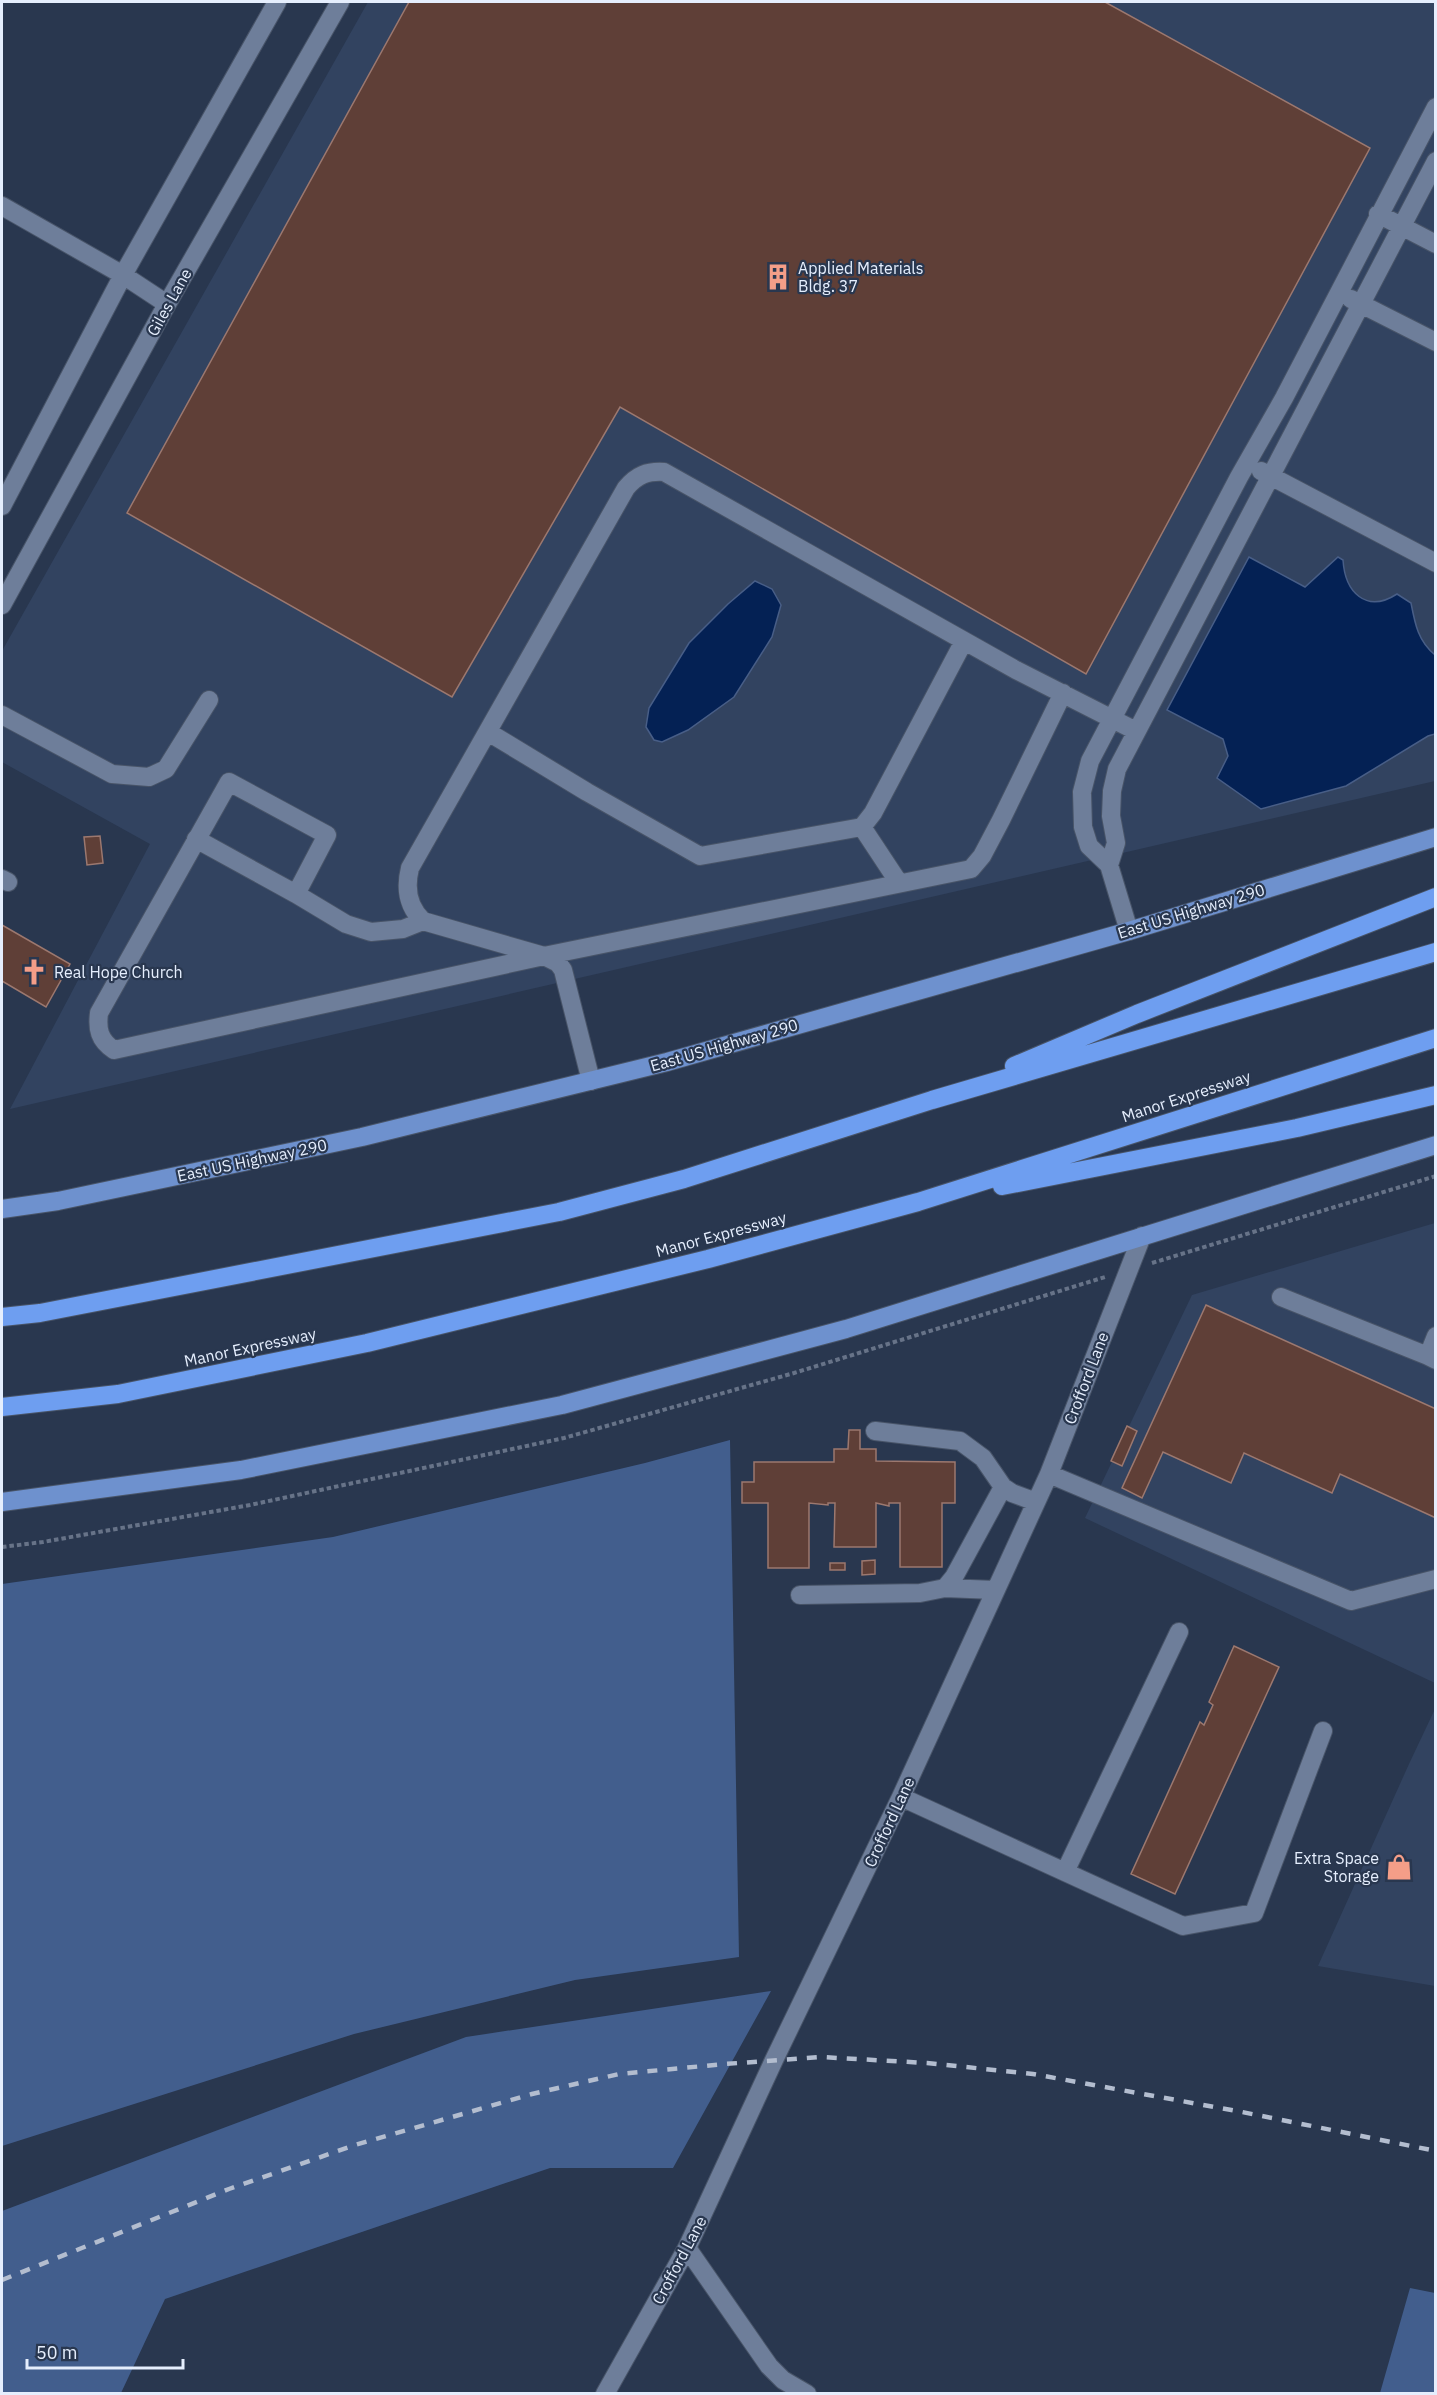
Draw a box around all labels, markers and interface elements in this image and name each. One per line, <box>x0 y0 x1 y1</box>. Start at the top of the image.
place label: Applied Materials Bldg. 37 <box>798 258 923 296</box>
building icon: Applied Materials Bldg. 37 <box>763 262 793 292</box>
street label: Giles Lane <box>142 265 196 339</box>
street label: East US Highway 290 <box>1115 879 1267 943</box>
church icon: Real Hope Church <box>19 957 49 987</box>
place label: Real Hope Church <box>54 962 183 982</box>
street label: East US Highway 290 <box>648 1014 800 1076</box>
street label: Manor Expressway <box>1119 1066 1253 1126</box>
street label: East US Highway 290 <box>175 1134 329 1186</box>
street label: Manor Expressway <box>653 1207 789 1261</box>
street label: Manor Expressway <box>182 1323 318 1371</box>
street label: Crofford Lane <box>1059 1329 1113 1427</box>
street label: Crofford Lane <box>859 1774 919 1870</box>
place label: Extra Space Storage <box>1294 1848 1379 1886</box>
shop icon: Extra Space Storage <box>1384 1852 1414 1882</box>
street label: Crofford Lane <box>647 2212 711 2308</box>
scale bar <box>27 2332 183 2370</box>
text: 50 m <box>36 2341 78 2364</box>

